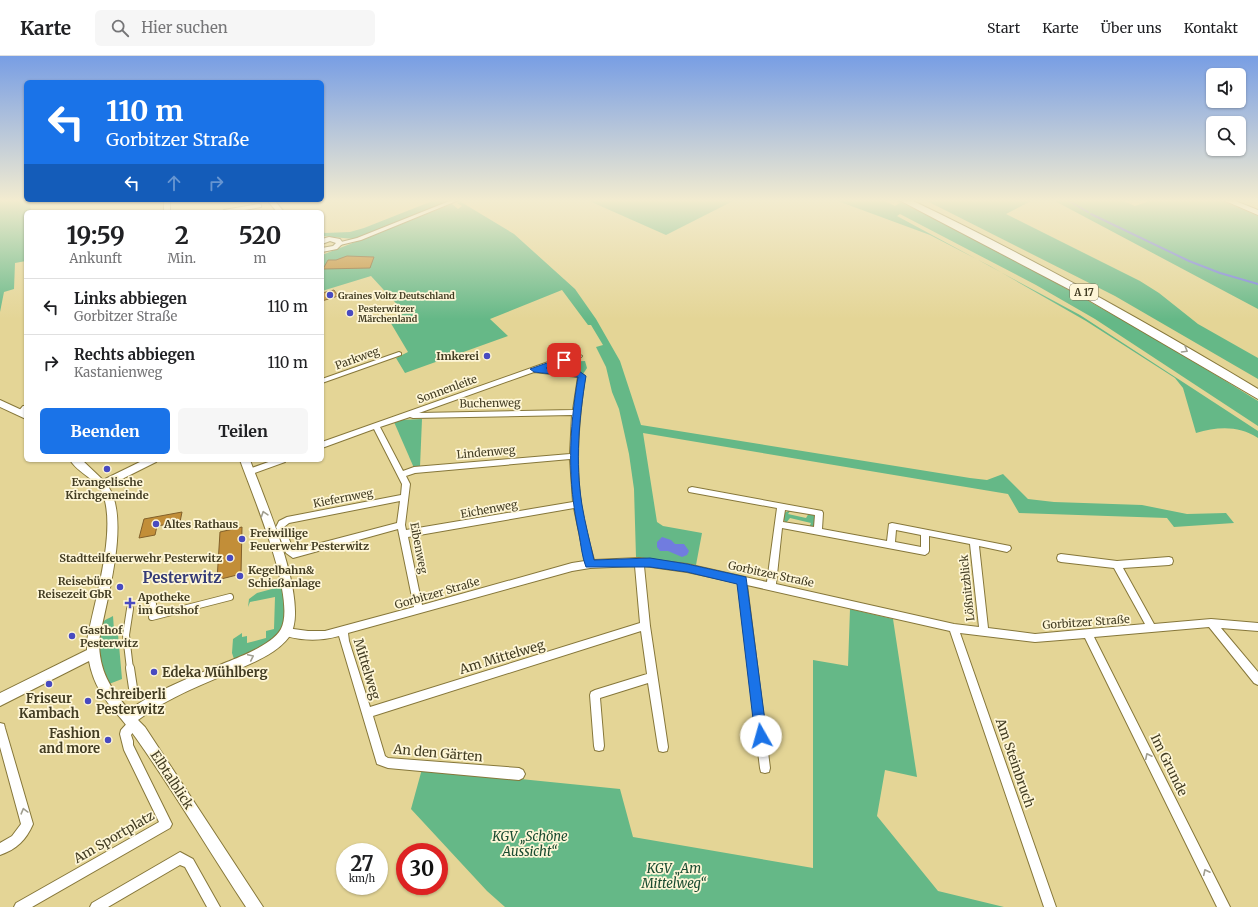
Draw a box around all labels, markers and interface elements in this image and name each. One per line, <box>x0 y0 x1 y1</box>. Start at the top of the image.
search box <box>95 10 375 46</box>
text: Karte <box>20 16 71 40</box>
icon: search <box>109 17 131 39</box>
text: Hier suchen <box>141 18 228 37</box>
text: Start <box>987 19 1020 37</box>
text: Karte <box>1042 19 1079 37</box>
text: Über uns <box>1101 19 1162 37</box>
text: Kontakt <box>1184 19 1238 37</box>
map controls <box>1206 68 1246 156</box>
button: sound <box>1206 68 1246 108</box>
text: 110 m <box>106 93 183 129</box>
icon: left <box>40 96 92 148</box>
button: search <box>1206 116 1246 156</box>
text: Gorbitzer Straße <box>106 128 249 151</box>
icon: left <box>121 172 143 194</box>
icon: ahead <box>163 172 185 194</box>
icon: right <box>205 172 227 194</box>
text: 19:59 <box>66 220 125 251</box>
text: 2 <box>175 220 189 251</box>
text: 520 <box>239 220 281 251</box>
text: Ankunft <box>69 250 122 267</box>
text: Min. <box>167 250 196 267</box>
text: m <box>254 250 267 267</box>
road number: A 17 <box>1070 284 1098 300</box>
text: Links abbiegen <box>74 289 187 308</box>
marker: Graines Voltz Deutschland <box>325 290 335 300</box>
place label: Graines Voltz Deutschland <box>338 290 455 301</box>
icon: left <box>40 296 62 318</box>
text: 110 m <box>267 297 308 316</box>
place label: Pesterwitzer Märchenland <box>358 303 418 324</box>
text: Gorbitzer Straße <box>74 308 177 325</box>
marker: Pesterwitzer Märchenland <box>345 308 355 318</box>
street label: Parkweg <box>333 343 381 372</box>
pin <box>547 343 581 377</box>
text: Rechts abbiegen <box>74 345 195 364</box>
one-way arrow <box>1181 346 1188 353</box>
place label: Imkerei <box>436 349 479 363</box>
icon: arrive <box>553 349 575 371</box>
marker: Imkerei <box>482 351 492 361</box>
icon: right <box>40 352 62 374</box>
text: 110 m <box>267 353 308 372</box>
text: Kastanienweg <box>74 364 162 381</box>
street label: Sonnenleite <box>415 372 479 406</box>
street label: Buchenweg <box>459 395 521 411</box>
button: Beenden <box>40 408 170 454</box>
button: Teilen <box>178 408 308 454</box>
street label: Lindenweg <box>456 442 516 462</box>
marker: Evangelische Kirchgemeinde <box>102 464 112 474</box>
place label: Evangelische Kirchgemeinde <box>65 475 149 502</box>
street label: Kiefernweg <box>312 485 374 511</box>
street label: Eichenweg <box>459 497 519 521</box>
one-way arrow <box>260 511 269 518</box>
place label: Altes Rathaus <box>163 517 239 531</box>
marker: Altes Rathaus <box>151 519 161 529</box>
street label: Eibenweg <box>407 521 431 575</box>
place label: Freiwillige Feuerwehr Pesterwitz <box>250 526 369 553</box>
marker: Freiwillige Feuerwehr Pesterwitz <box>237 534 247 544</box>
place label: Stadtteilfeuerwehr Pesterwitz <box>59 551 222 565</box>
marker: Stadtteilfeuerwehr Pesterwitz <box>225 553 235 563</box>
street label: Lößnitzblick <box>957 554 977 622</box>
street label: Gorbitzer Straße <box>727 558 815 590</box>
place label: Kegelbahn& Schießanlage <box>248 563 321 590</box>
district label: Pesterwitz <box>142 568 222 587</box>
marker: Kegelbahn& Schießanlage <box>235 571 245 581</box>
place label: Reisebüro Reisezeit GbR <box>38 574 112 601</box>
street label: Gorbitzer Straße <box>393 574 481 612</box>
marker: Reisebüro Reisezeit GbR <box>115 582 125 592</box>
place label: Apotheke im Gutshof <box>137 590 199 617</box>
marker: Apotheke im Gutshof <box>125 598 135 608</box>
street label: Gorbitzer Straße <box>1042 612 1130 632</box>
place label: Gasthof Pesterwitz <box>80 623 138 650</box>
marker: Gasthof Pesterwitz <box>67 631 77 641</box>
street label: Mittelweg <box>350 636 384 702</box>
street label: Am Mittelweg <box>456 636 547 678</box>
one-way arrow <box>247 654 254 662</box>
place label: Edeka Mühlberg <box>162 664 268 681</box>
marker: Edeka Mühlberg <box>149 667 159 677</box>
marker: Friseur Kambach <box>44 679 54 689</box>
place label: Schreiberli Pesterwitz <box>96 686 167 718</box>
place label: Friseur Kambach <box>19 690 80 722</box>
marker: Schreiberli Pesterwitz <box>83 696 93 706</box>
position arrow <box>740 715 782 757</box>
street label: Am Steinbruch <box>991 715 1038 810</box>
place label: Fashion and more <box>39 725 100 757</box>
street label: Im Grunde <box>1147 731 1191 799</box>
marker: Fashion and more <box>103 735 113 745</box>
street label: An den Gärten <box>392 741 484 765</box>
street label: Elbtalblick <box>147 747 198 813</box>
one-way arrow <box>1146 752 1153 760</box>
one-way arrow <box>20 807 29 814</box>
street label: Am Sportplatz <box>70 807 157 868</box>
park label: KGV „Schöne Aussicht“ <box>491 828 568 860</box>
speed limit sign: 30 <box>396 843 448 895</box>
text: 27 <box>350 851 374 876</box>
park label: KGV „Am Mittelweg“ <box>641 860 706 892</box>
one-way arrow <box>1204 869 1211 876</box>
text: km/h <box>349 872 375 885</box>

